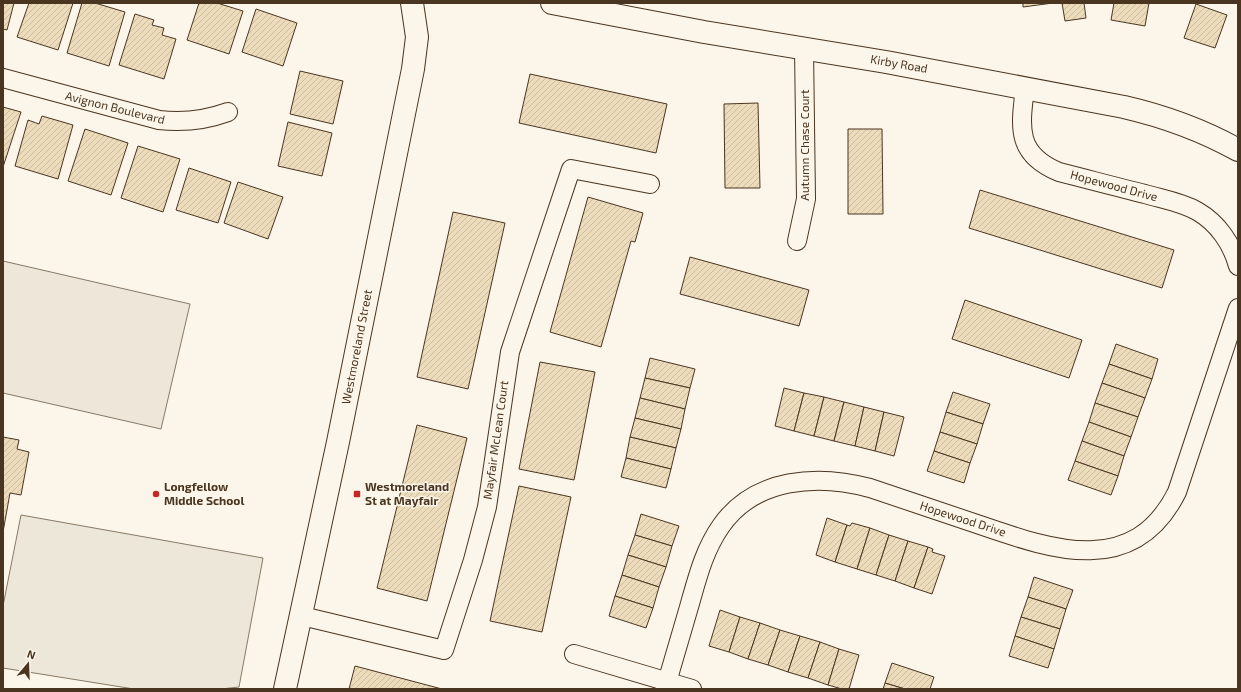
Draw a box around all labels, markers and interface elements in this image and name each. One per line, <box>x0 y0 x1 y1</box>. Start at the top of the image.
street label: Kirby Road <box>869 51 929 75</box>
street label: Avignon Boulevard <box>64 88 167 126</box>
street label: Autumn Chase Court <box>797 89 811 201</box>
street label: Hopewood Drive <box>1069 167 1159 203</box>
street label: Westmoreland Street <box>338 288 374 405</box>
street label: Mayfair McLean Court <box>480 379 510 500</box>
place label: Longfellow Middle School <box>164 479 244 507</box>
place label: Westmoreland St at Mayfair <box>365 479 449 508</box>
marker: Longfellow Middle School <box>151 489 161 499</box>
marker: Westmoreland St at Mayfair <box>352 489 362 499</box>
street label: Hopewood Drive <box>918 498 1008 539</box>
north arrow <box>8 644 48 684</box>
text: N <box>26 647 37 662</box>

